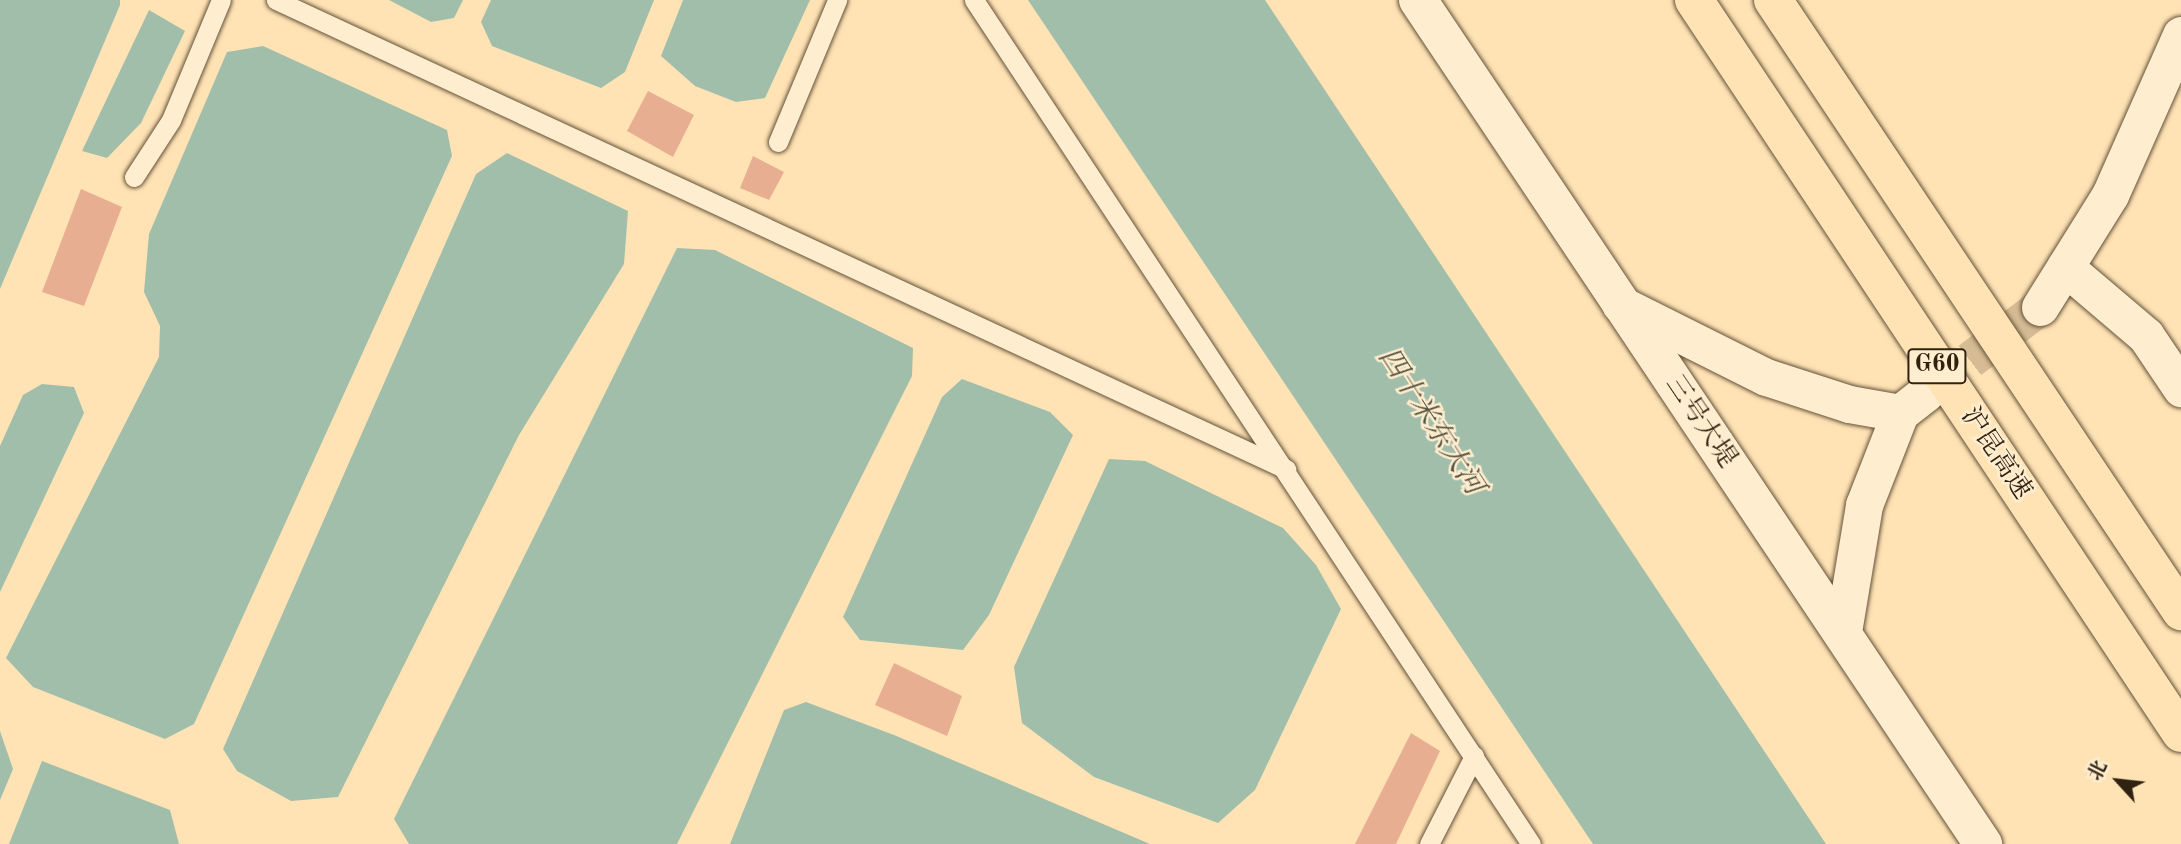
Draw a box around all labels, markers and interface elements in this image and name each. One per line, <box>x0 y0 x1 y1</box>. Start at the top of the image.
water label: 四十米东大河 <box>1370 342 1490 502</box>
road number: G60 <box>1907 346 1967 386</box>
street label: 三号大堤 <box>1658 370 1742 474</box>
street label: 沪昆高速 <box>1953 402 2037 506</box>
north arrow <box>2083 746 2153 816</box>
text: 北 <box>2086 758 2112 784</box>

